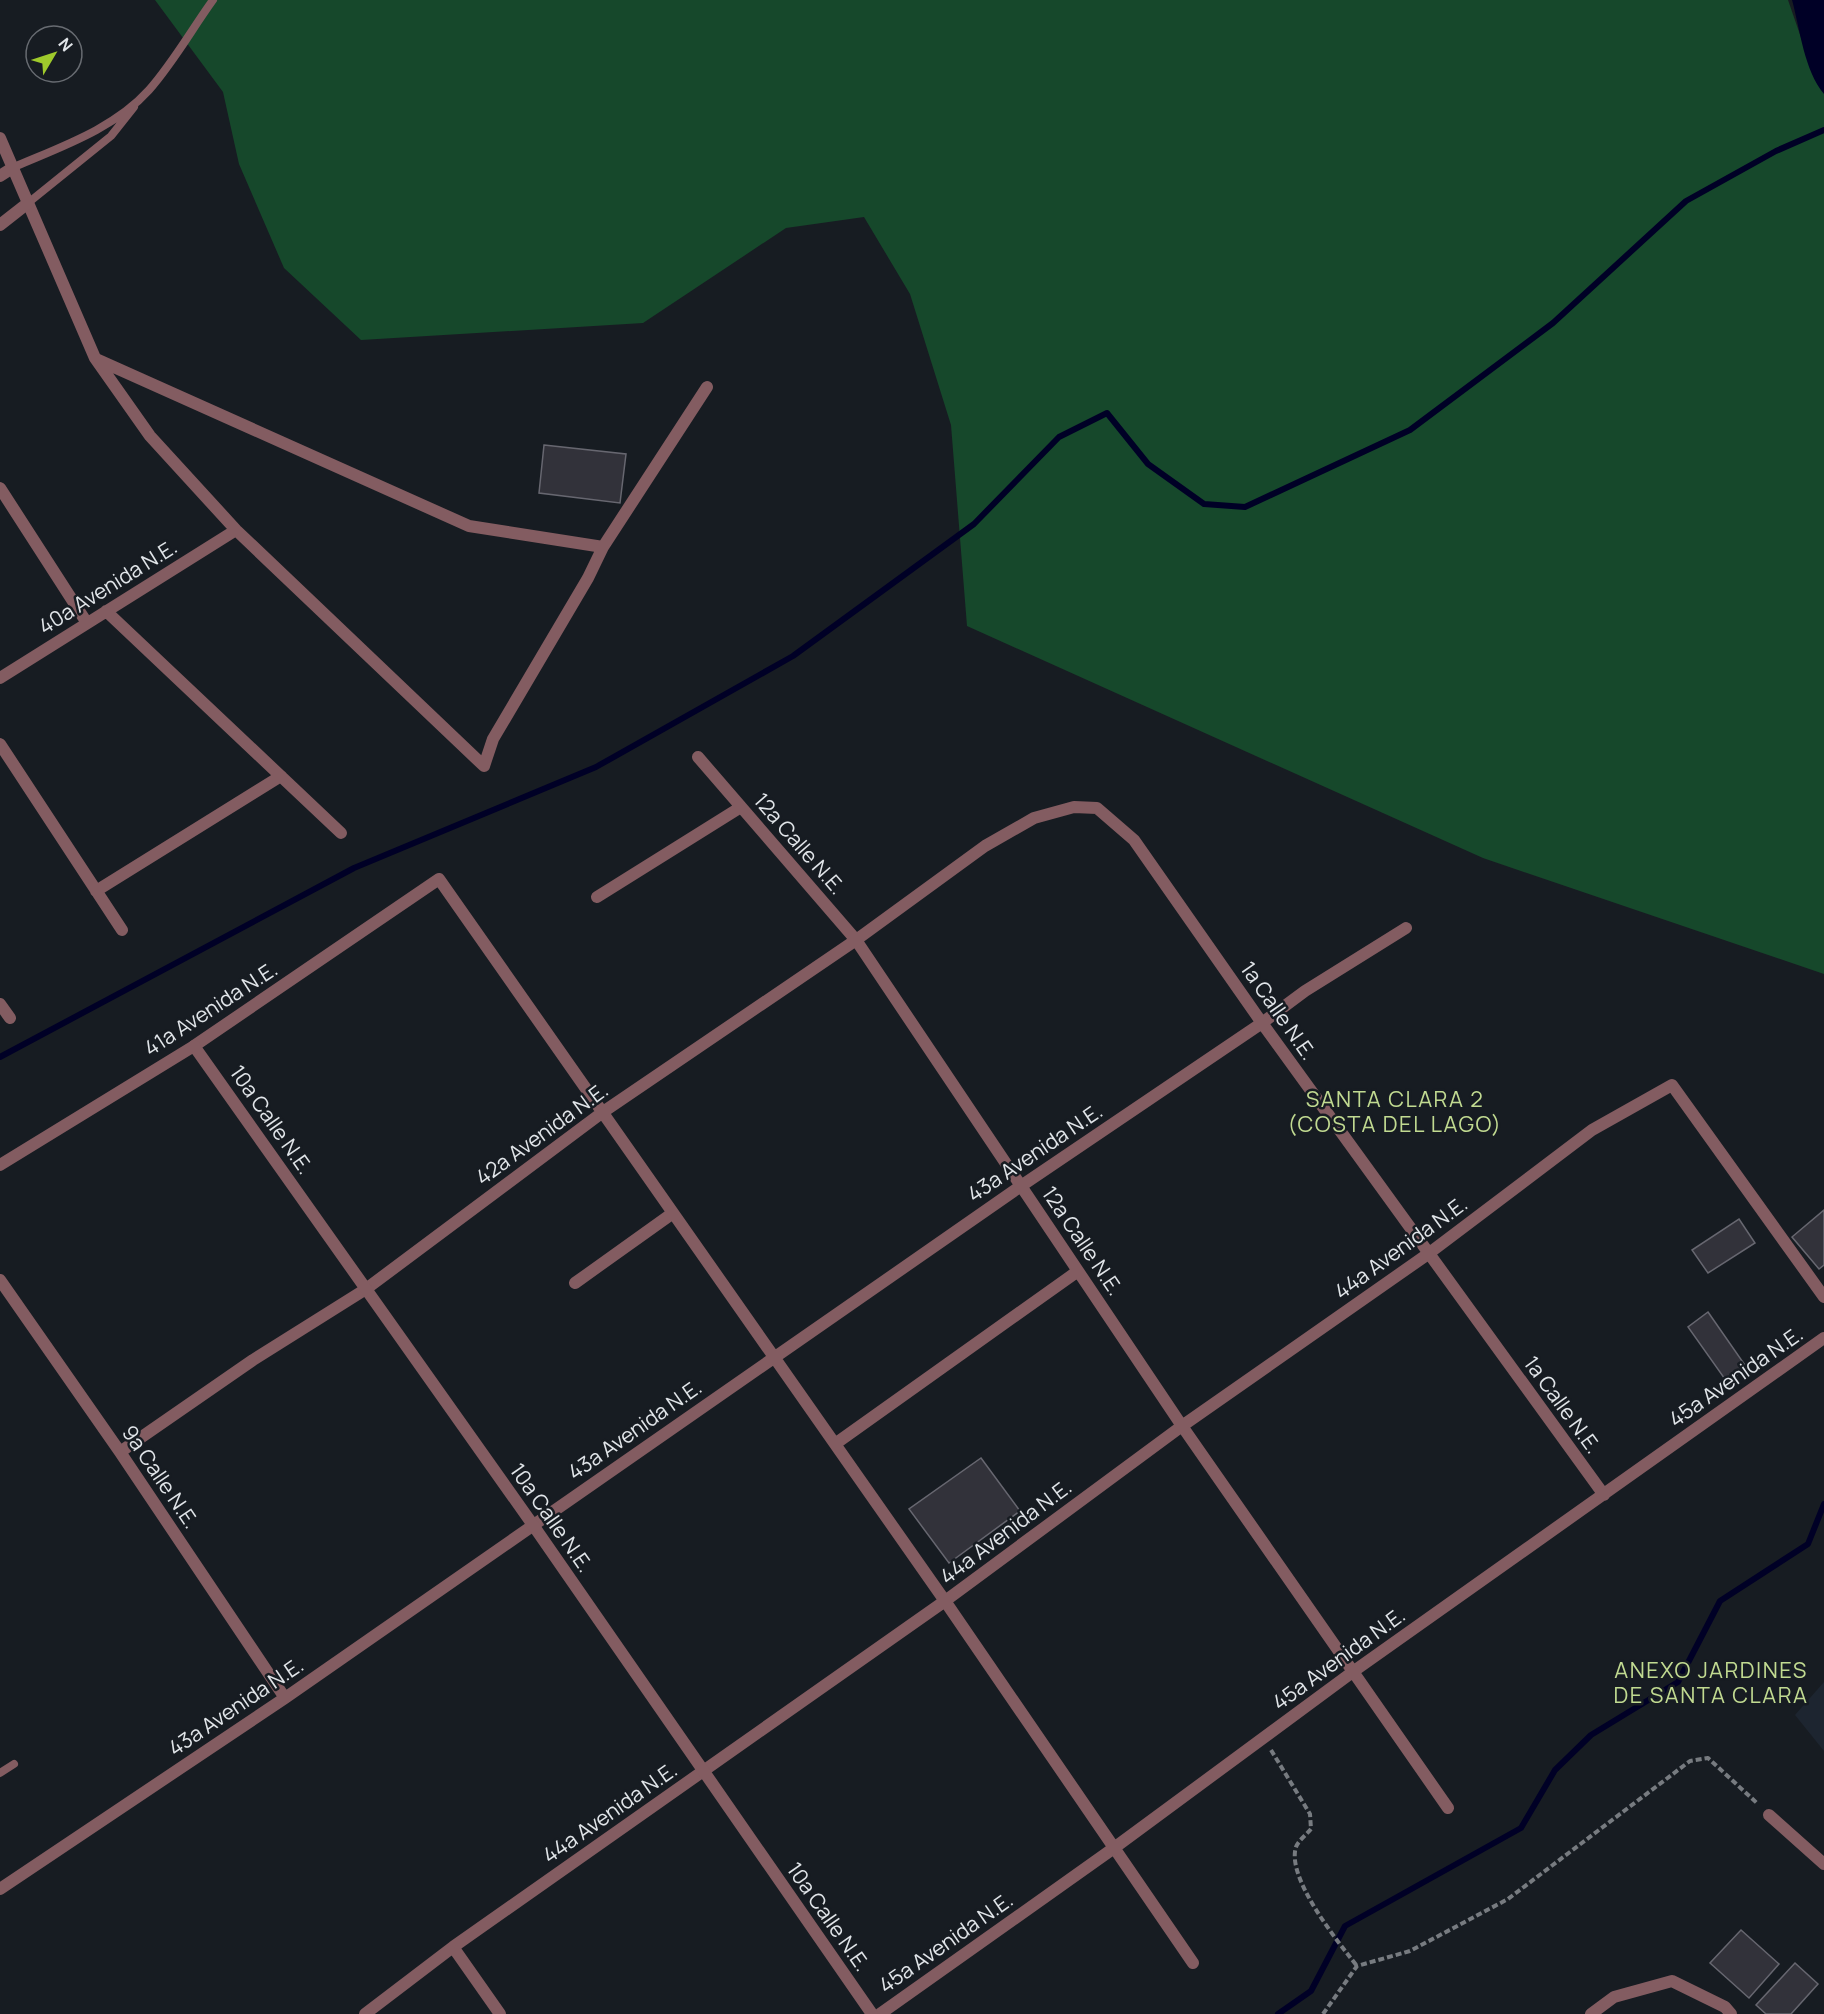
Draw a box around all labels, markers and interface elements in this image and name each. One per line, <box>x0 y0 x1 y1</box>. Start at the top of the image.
north arrow <box>24 24 84 84</box>
text: N <box>53 33 78 56</box>
street label: 40a Avenida N.E. <box>33 532 182 640</box>
street label: 12a Calle N.E. <box>748 787 852 900</box>
street label: 41a Avenida N.E. <box>138 955 283 1062</box>
street label: 1a Calle N.E. <box>1235 956 1323 1065</box>
street label: 10a Calle N.E. <box>224 1059 320 1179</box>
street label: 42a Avenida N.E. <box>469 1076 613 1191</box>
district label: SANTA CLARA 2 (COSTA DEL LAGO) <box>1288 1084 1502 1139</box>
street label: 43a Avenida N.E. <box>961 1097 1107 1208</box>
street label: 12a Calle N.E. <box>1036 1180 1130 1300</box>
street label: 44a Avenida N.E. <box>1328 1189 1473 1305</box>
street label: 45a Avenida N.E. <box>1663 1319 1808 1433</box>
street label: 1a Calle N.E. <box>1518 1350 1608 1459</box>
street label: 43a Avenida N.E. <box>562 1373 707 1486</box>
street label: 9a Calle N.E. <box>116 1419 206 1534</box>
street label: 10a Calle N.E. <box>504 1457 600 1577</box>
street label: 44a Avenida N.E. <box>934 1472 1077 1590</box>
street label: 45a Avenida N.E. <box>1266 1601 1410 1716</box>
street label: 43a Avenida N.E. <box>162 1651 308 1762</box>
district label: ANEXO JARDINES DE SANTA CLARA <box>1613 1655 1809 1710</box>
street label: 44a Avenida N.E. <box>537 1755 682 1869</box>
street label: 10a Calle N.E. <box>781 1856 877 1976</box>
street label: 45a Avenida N.E. <box>873 1885 1018 1999</box>

